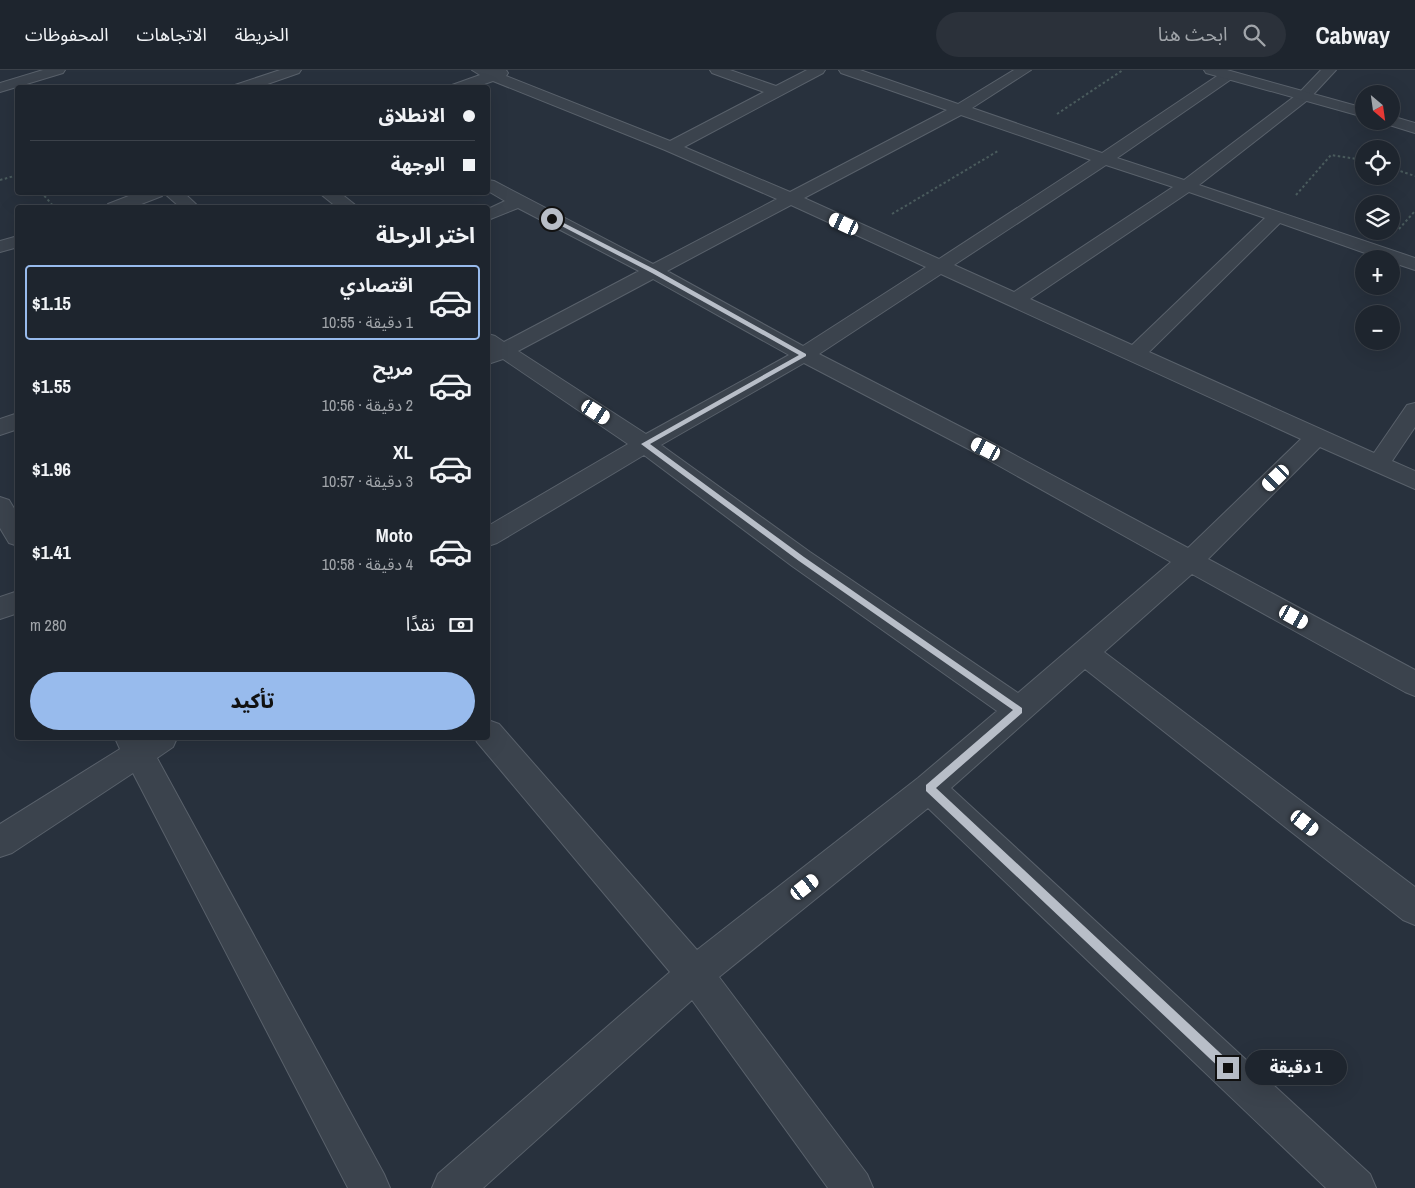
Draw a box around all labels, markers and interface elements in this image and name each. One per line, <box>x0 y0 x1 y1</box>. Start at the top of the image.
search box <box>936 12 1286 57</box>
text: Cabway <box>1316 19 1390 51</box>
text: ابحث هنا <box>1158 21 1228 47</box>
icon: search <box>1240 21 1268 49</box>
text: المحفوظات <box>25 22 109 47</box>
text: الاتجاهات <box>137 22 207 47</box>
text: الخريطة <box>235 22 289 47</box>
north arrow <box>1355 85 1400 130</box>
map controls <box>1355 85 1400 350</box>
text: الانطلاق <box>379 102 445 128</box>
button: locate <box>1355 140 1400 185</box>
text: الوجهة <box>391 151 445 177</box>
button: layers <box>1355 195 1400 240</box>
route start <box>541 208 563 230</box>
car <box>827 211 860 237</box>
text: اختر الرحلة <box>376 220 475 250</box>
button: + <box>1355 250 1400 295</box>
text: اقتصادي <box>340 272 413 298</box>
icon: car <box>428 280 473 325</box>
text: $1.15 <box>32 290 71 316</box>
button: − <box>1355 305 1400 350</box>
text: 1 دقيقة · 10:55 <box>322 311 413 333</box>
text: مريح <box>373 355 413 381</box>
icon: car <box>428 363 473 408</box>
text: $1.55 <box>32 373 71 399</box>
text: 2 دقيقة · 10:56 <box>322 394 413 416</box>
car <box>579 398 612 426</box>
car <box>969 436 1002 462</box>
text: XL <box>393 439 413 465</box>
icon: car <box>428 446 473 491</box>
text: $1.96 <box>32 456 71 482</box>
car <box>1260 462 1292 494</box>
text: 3 دقيقة · 10:57 <box>322 470 413 492</box>
text: Moto <box>376 522 413 548</box>
icon: car <box>428 529 473 574</box>
text: $1.41 <box>32 539 71 565</box>
text: 4 دقيقة · 10:58 <box>322 553 413 575</box>
car <box>1277 603 1310 631</box>
text: نقدًا <box>406 611 435 637</box>
icon: cash <box>447 611 475 639</box>
text: 280 m <box>30 614 66 636</box>
button: تأكيد <box>30 672 475 730</box>
car <box>1288 808 1321 838</box>
car <box>788 872 821 902</box>
callout: 1 دقيقة <box>1246 1050 1348 1086</box>
text: 1 دقيقة <box>1270 1056 1322 1078</box>
route end <box>1217 1057 1239 1079</box>

